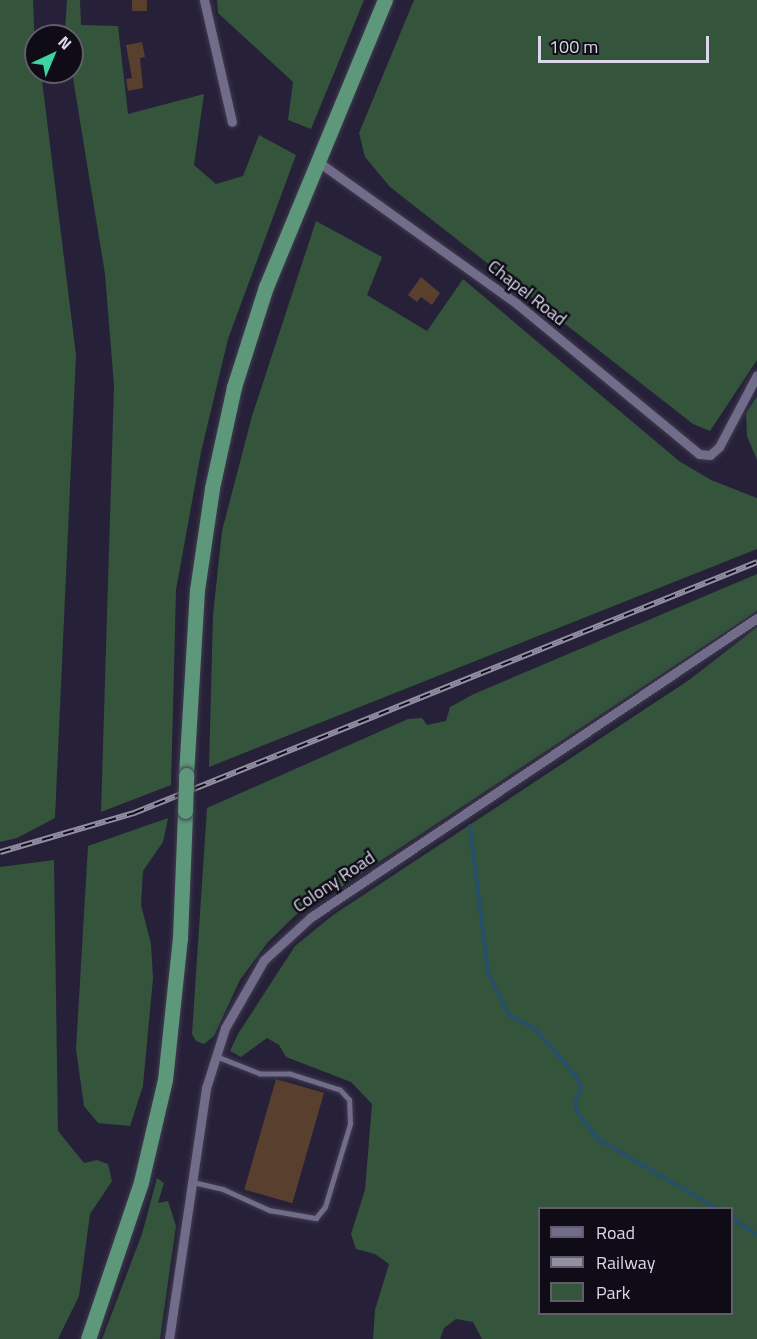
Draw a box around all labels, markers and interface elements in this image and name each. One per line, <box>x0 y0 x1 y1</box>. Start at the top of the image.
north arrow <box>24 24 84 84</box>
scale bar <box>541 24 712 62</box>
text: N <box>53 30 77 55</box>
text: 100 m <box>549 33 598 60</box>
street label: Chapel Road <box>483 256 571 330</box>
street label: Colony Road <box>289 847 379 917</box>
legend <box>538 1207 733 1315</box>
text: Road <box>596 1219 635 1246</box>
text: Railway <box>596 1249 655 1276</box>
text: Park <box>596 1279 630 1306</box>

